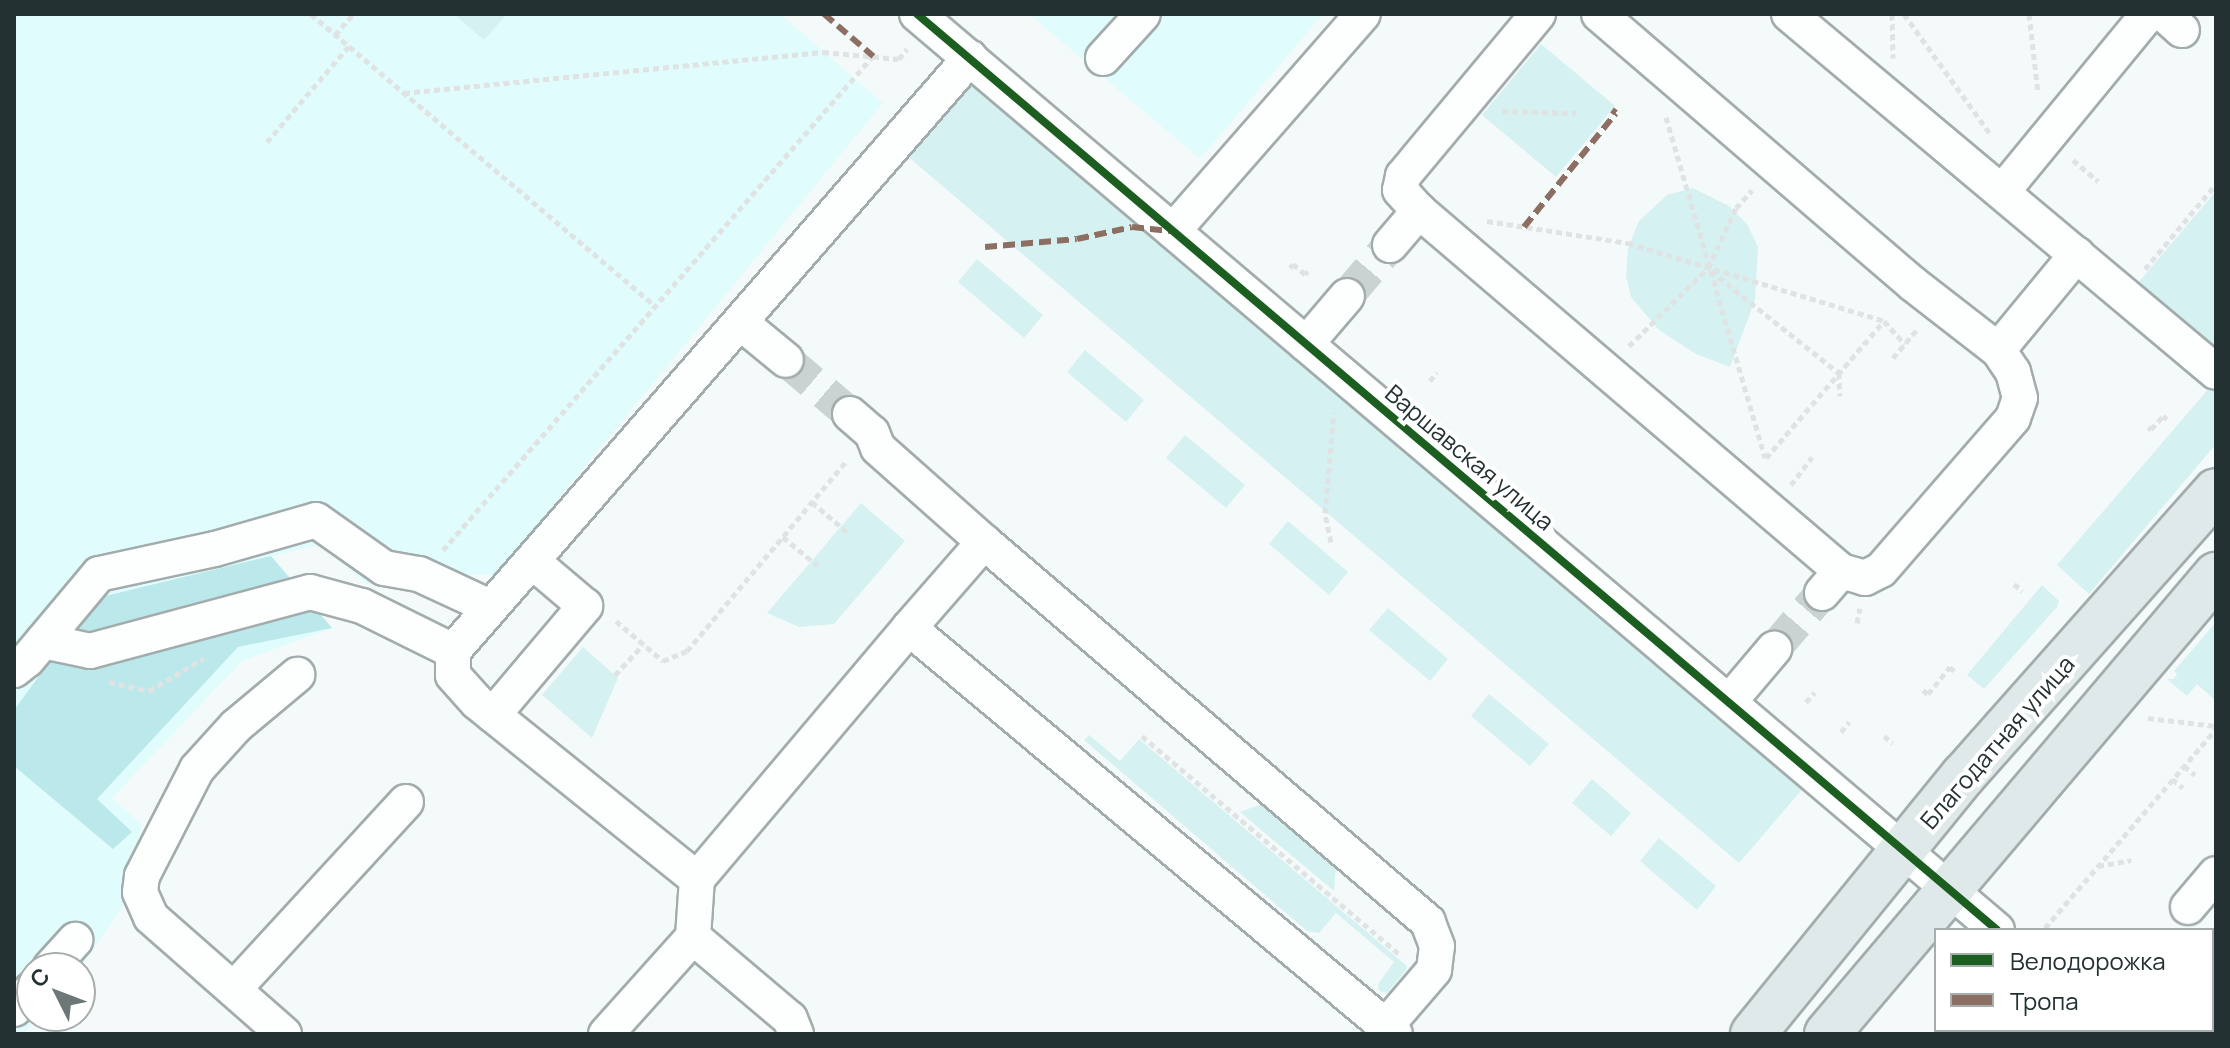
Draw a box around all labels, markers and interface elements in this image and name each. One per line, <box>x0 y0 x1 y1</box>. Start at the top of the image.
street label: Варшавская улица <box>1380 378 1560 536</box>
street label: Благодатная улица <box>1914 650 2080 834</box>
legend <box>1934 928 2214 1032</box>
text: Велодорожка <box>2010 944 2165 977</box>
north arrow <box>16 952 96 1032</box>
text: С <box>23 961 56 993</box>
text: Тропа <box>2010 984 2079 1017</box>

